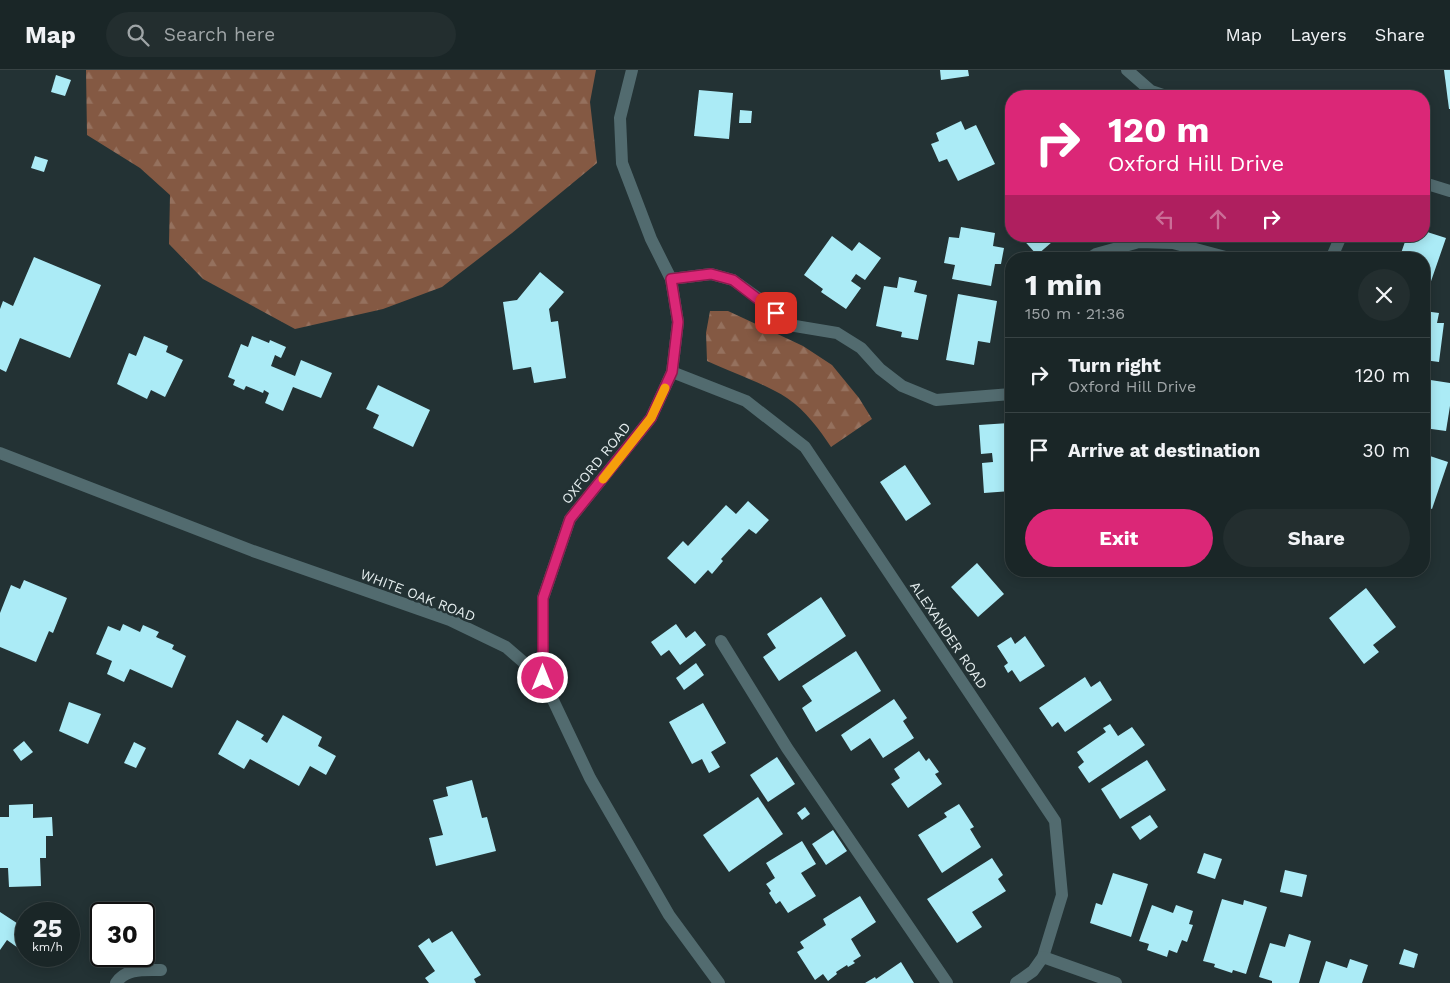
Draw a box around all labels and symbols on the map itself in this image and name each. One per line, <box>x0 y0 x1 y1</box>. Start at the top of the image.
pin <box>755 292 797 334</box>
street label: OXFORD ROAD <box>558 419 634 507</box>
street label: WHITE OAK ROAD <box>358 566 478 624</box>
street label: ALEXANDER ROAD <box>907 578 991 692</box>
position arrow <box>516 651 568 703</box>
speed limit sign: 30 <box>90 902 155 967</box>

